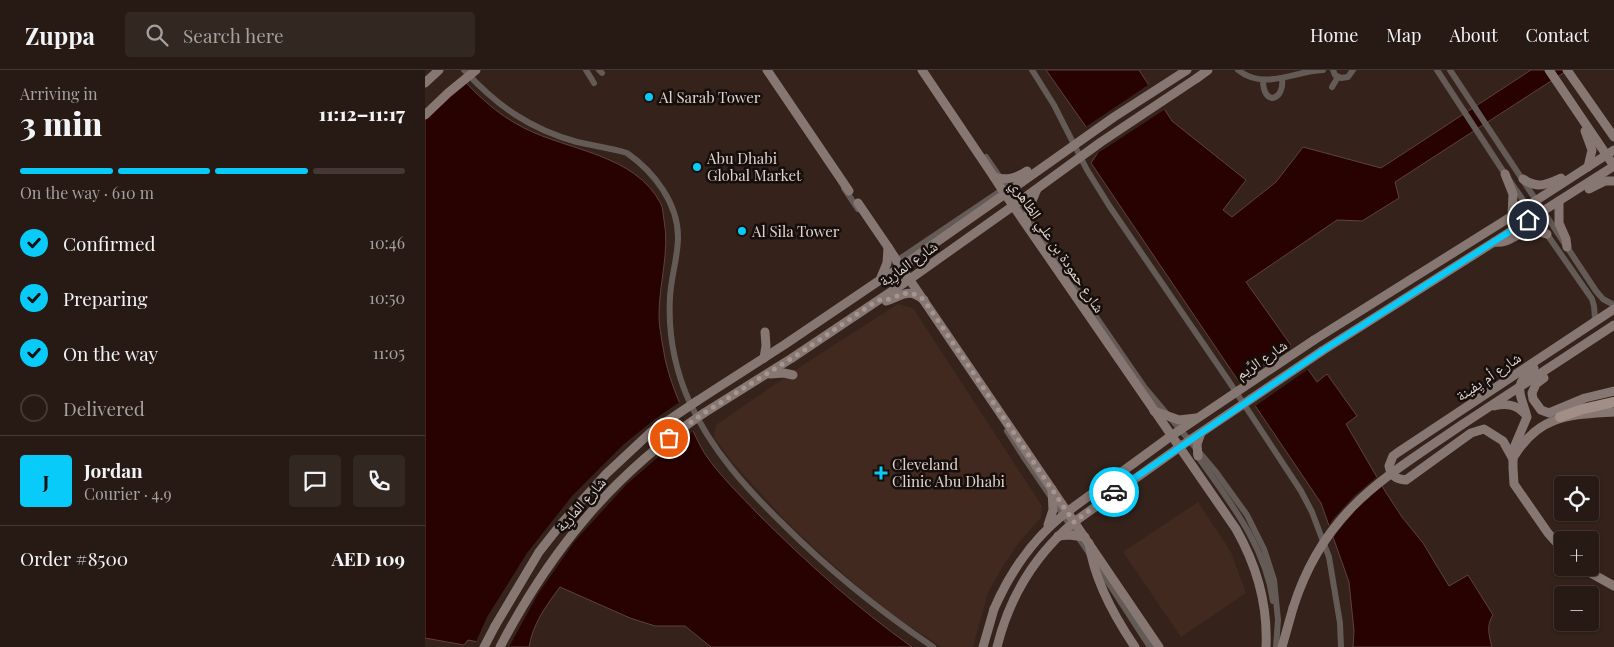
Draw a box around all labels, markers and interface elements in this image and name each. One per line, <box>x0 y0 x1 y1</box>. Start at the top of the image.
search box <box>125 12 475 57</box>
text: Zuppa <box>25 19 95 51</box>
icon: search <box>143 21 171 49</box>
text: Search here <box>183 22 284 48</box>
text: Home <box>1310 23 1358 47</box>
text: Map <box>1386 23 1421 47</box>
text: About <box>1449 23 1498 47</box>
text: Contact <box>1526 23 1589 47</box>
text: Arriving in <box>20 83 98 104</box>
place label: Al Sarab Tower <box>658 87 761 107</box>
marker: Al Sarab Tower <box>643 91 655 103</box>
text: 11:12–11:17 <box>319 100 405 126</box>
text: 3 min <box>20 101 102 144</box>
place label: Abu Dhabi Global Market <box>706 148 802 185</box>
marker: Abu Dhabi Global Market <box>691 161 703 173</box>
street label: شارع حمودة بن علي الظاهري <box>1004 176 1110 318</box>
text: On the way · 610 m <box>20 182 154 203</box>
pin <box>1507 199 1549 241</box>
icon: home <box>1514 206 1542 234</box>
place label: Al Sila Tower <box>751 221 840 241</box>
marker: Al Sila Tower <box>736 225 748 237</box>
icon: check <box>20 229 48 257</box>
text: Confirmed <box>63 230 156 256</box>
text: 10:46 <box>369 232 405 253</box>
street label: شارع المارِية <box>875 236 942 292</box>
icon: check <box>20 284 48 312</box>
text: Preparing <box>63 285 148 311</box>
text: 10:50 <box>369 287 405 308</box>
street label: شارع الرِّيم <box>1231 334 1291 384</box>
icon: check <box>20 339 48 367</box>
text: On the way <box>63 340 158 366</box>
text: 11:05 <box>373 342 405 363</box>
street label: شارع أم يِفينة <box>1452 347 1526 407</box>
text: Delivered <box>63 395 145 421</box>
pin <box>648 417 690 459</box>
icon: bag <box>655 424 683 452</box>
place label: Cleveland Clinic Abu Dhabi <box>892 454 1006 491</box>
button: chat <box>289 455 341 507</box>
button: phone <box>353 455 405 507</box>
text: Jordan <box>84 457 143 483</box>
marker: Cleveland Clinic Abu Dhabi <box>874 466 888 480</box>
courier <box>1089 467 1139 517</box>
text: J <box>43 468 49 494</box>
street label: شارع المارِية <box>550 472 612 537</box>
map controls <box>1554 476 1599 631</box>
button: locate <box>1554 476 1599 521</box>
icon: car <box>1100 478 1128 506</box>
text: Courier · 4.9 <box>84 483 172 504</box>
button: + <box>1554 531 1599 576</box>
text: Order #8500 <box>20 545 128 571</box>
text: AED 109 <box>331 545 405 571</box>
button: − <box>1554 586 1599 631</box>

